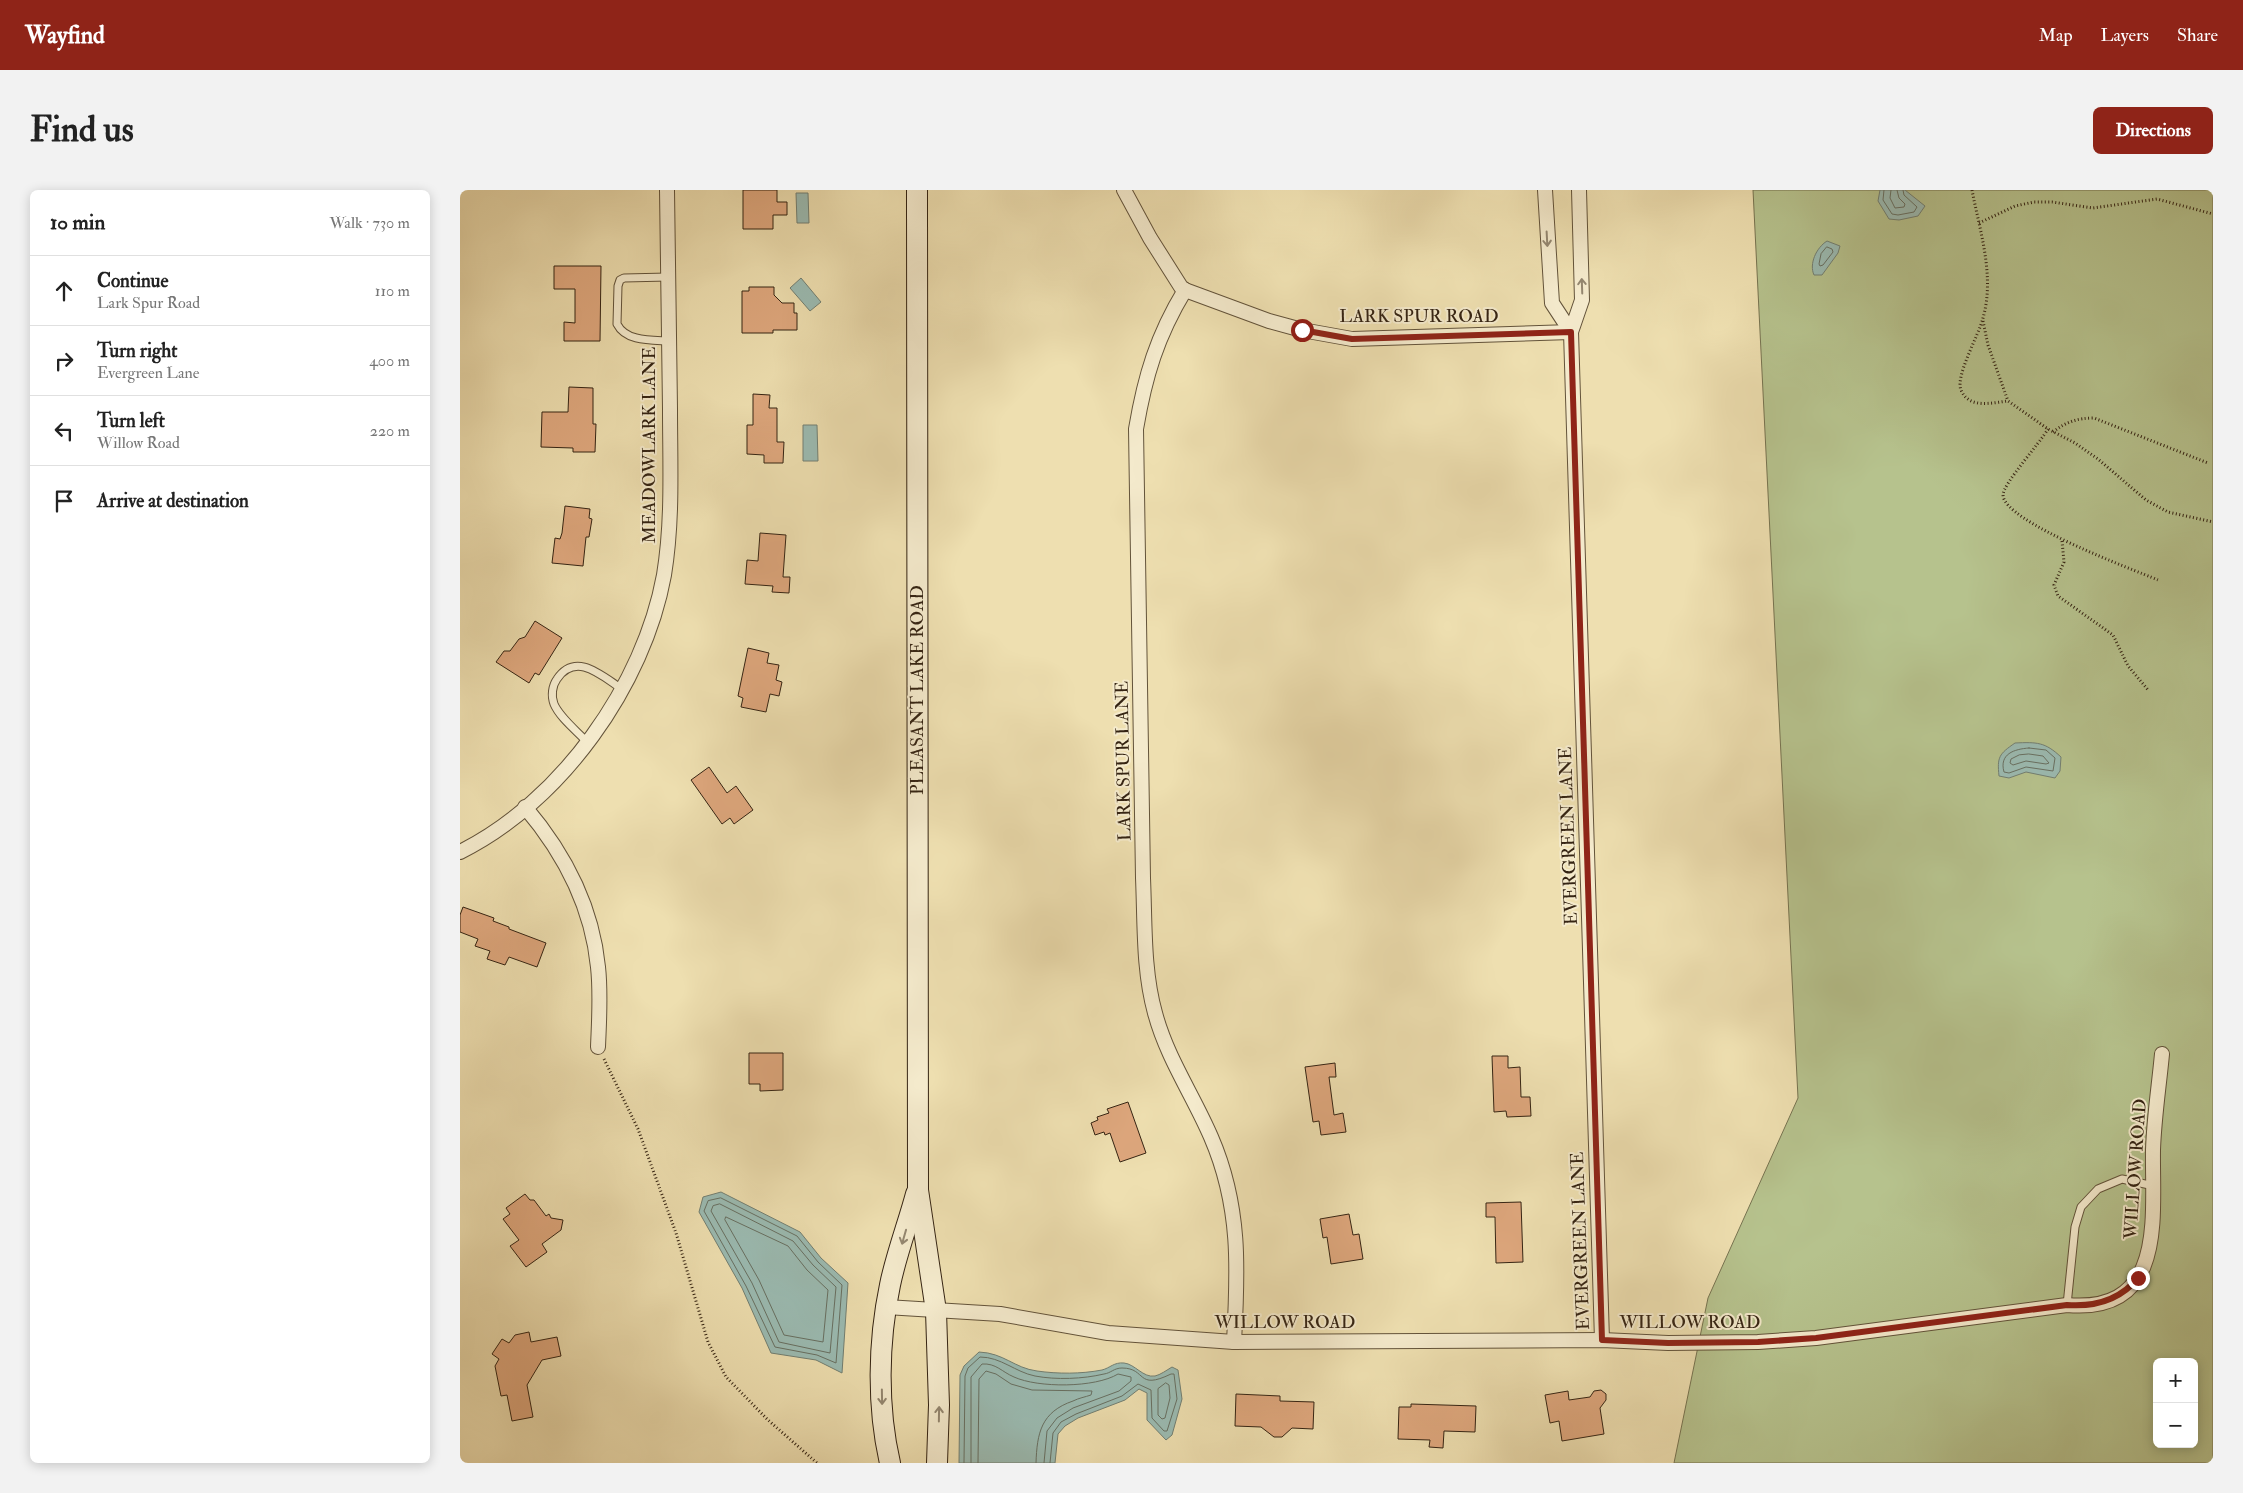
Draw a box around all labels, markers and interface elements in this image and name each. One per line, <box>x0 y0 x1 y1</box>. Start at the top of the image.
text: Wayfind <box>25 20 105 51</box>
text: Map <box>2039 24 2073 47</box>
text: Layers <box>2101 24 2149 47</box>
text: Share <box>2177 24 2218 47</box>
button: Directions <box>2093 107 2213 154</box>
text: Find us <box>30 108 134 152</box>
text: 10 min <box>50 209 105 236</box>
text: Walk · 730 m <box>329 213 410 233</box>
one-way arrow <box>1543 230 1552 246</box>
text: Continue <box>97 269 168 293</box>
icon: ahead <box>50 277 78 305</box>
one-way arrow <box>1577 278 1587 294</box>
text: 110 m <box>375 281 410 301</box>
text: Lark Spur Road <box>97 293 200 313</box>
street label: LARK SPUR ROAD <box>1339 305 1499 328</box>
route start <box>1291 319 1314 342</box>
text: Turn right <box>97 339 177 363</box>
icon: right <box>50 347 78 375</box>
street label: MEADOWLARK LANE <box>638 347 661 543</box>
text: 400 m <box>369 351 410 371</box>
text: Evergreen Lane <box>97 363 199 383</box>
text: Turn left <box>97 409 165 433</box>
icon: left <box>50 417 78 445</box>
text: 220 m <box>370 421 410 441</box>
text: Willow Road <box>97 433 180 453</box>
icon: arrive <box>50 487 78 515</box>
text: Arrive at destination <box>97 489 249 513</box>
street label: PLEASANT LAKE ROAD <box>906 585 929 795</box>
street label: LARK SPUR LANE <box>1111 681 1136 841</box>
street label: EVERGREEN LANE <box>1554 746 1583 926</box>
street label: WILLOW ROAD <box>2119 1098 2152 1241</box>
street label: EVERGREEN LANE <box>1566 1151 1595 1331</box>
one-way arrow <box>899 1228 909 1244</box>
route end <box>2127 1267 2150 1290</box>
street label: WILLOW ROAD <box>1214 1311 1355 1334</box>
street label: WILLOW ROAD <box>1619 1311 1760 1334</box>
map controls <box>2153 1358 2198 1448</box>
button: + <box>2153 1358 2198 1403</box>
one-way arrow <box>877 1388 887 1404</box>
button: − <box>2153 1403 2198 1448</box>
one-way arrow <box>934 1407 944 1423</box>

